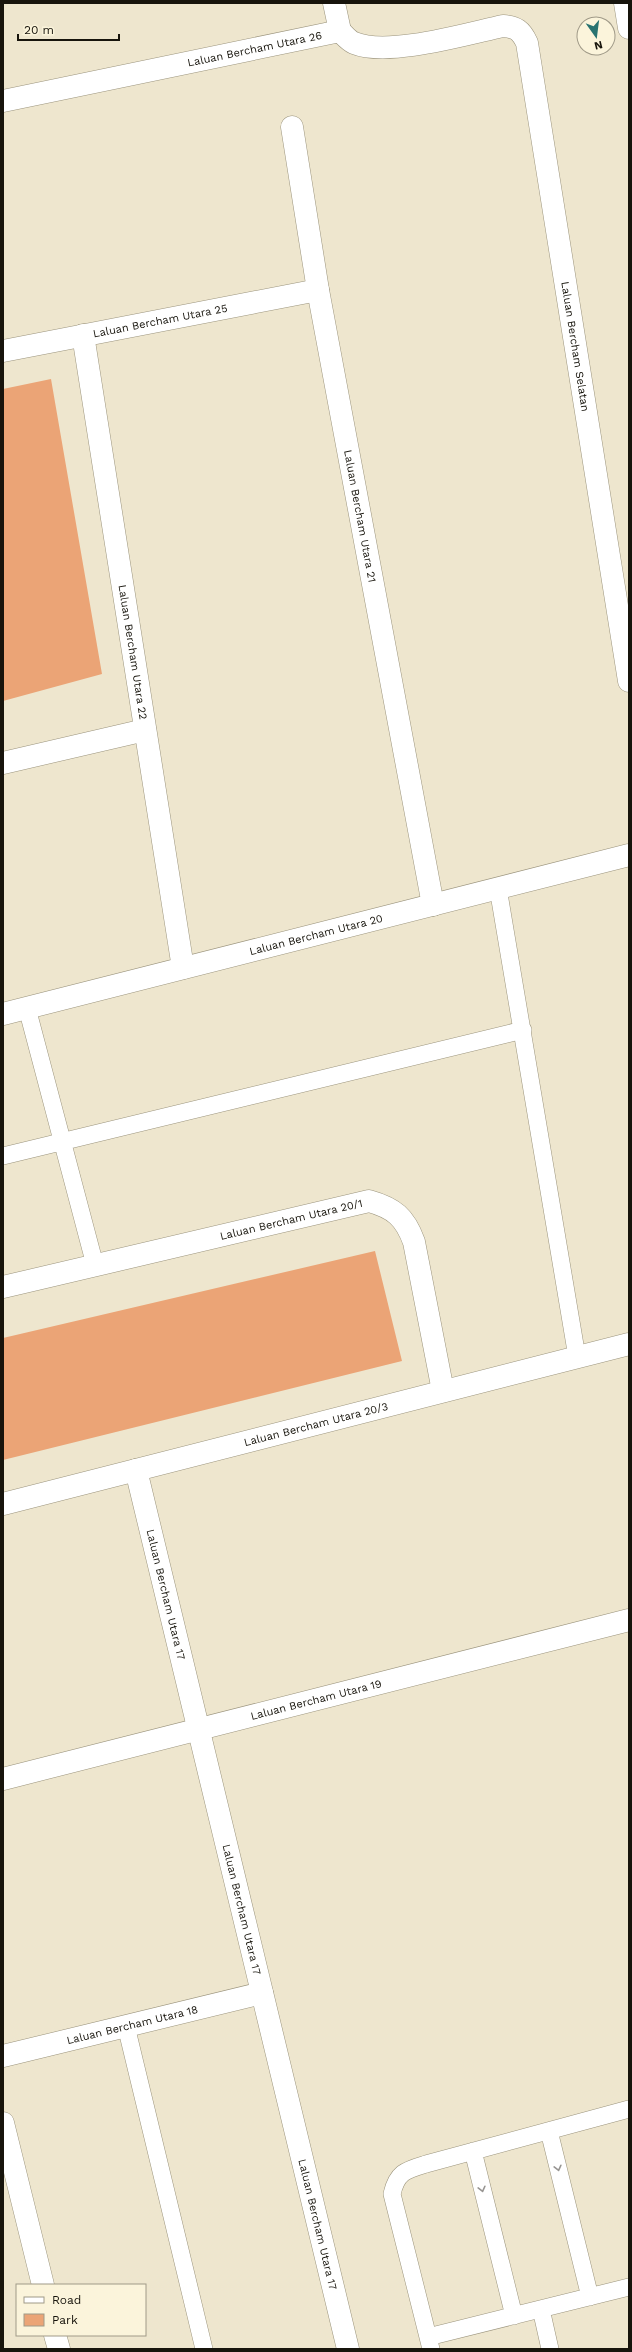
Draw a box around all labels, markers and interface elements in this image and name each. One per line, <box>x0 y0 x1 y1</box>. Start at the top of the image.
scale bar <box>18 16 119 42</box>
north arrow <box>576 16 616 56</box>
text: 20 m <box>24 23 54 37</box>
street label: Laluan Bercham Utara 26 <box>186 29 323 70</box>
text: N <box>593 38 604 53</box>
street label: Laluan Bercham Selatan <box>558 280 592 412</box>
street label: Laluan Bercham Utara 25 <box>92 302 229 340</box>
street label: Laluan Bercham Utara 21 <box>341 449 379 583</box>
street label: Laluan Bercham Utara 22 <box>116 584 150 721</box>
street label: Laluan Bercham Utara 20 <box>248 912 384 958</box>
street label: Laluan Bercham Utara 20/1 <box>219 1197 364 1243</box>
street label: Laluan Bercham Utara 20/3 <box>243 1400 389 1449</box>
street label: Laluan Bercham Utara 17 <box>143 1528 188 1661</box>
street label: Laluan Bercham Utara 19 <box>249 1677 383 1723</box>
street label: Laluan Bercham Utara 17 <box>219 1843 264 1976</box>
street label: Laluan Bercham Utara 18 <box>65 2003 200 2047</box>
street label: Laluan Bercham Utara 17 <box>295 2158 339 2291</box>
one-way arrow <box>554 2165 562 2172</box>
one-way arrow <box>478 2186 486 2192</box>
legend <box>16 2284 146 2336</box>
text: Road <box>52 2293 81 2307</box>
text: Park <box>52 2313 78 2327</box>

